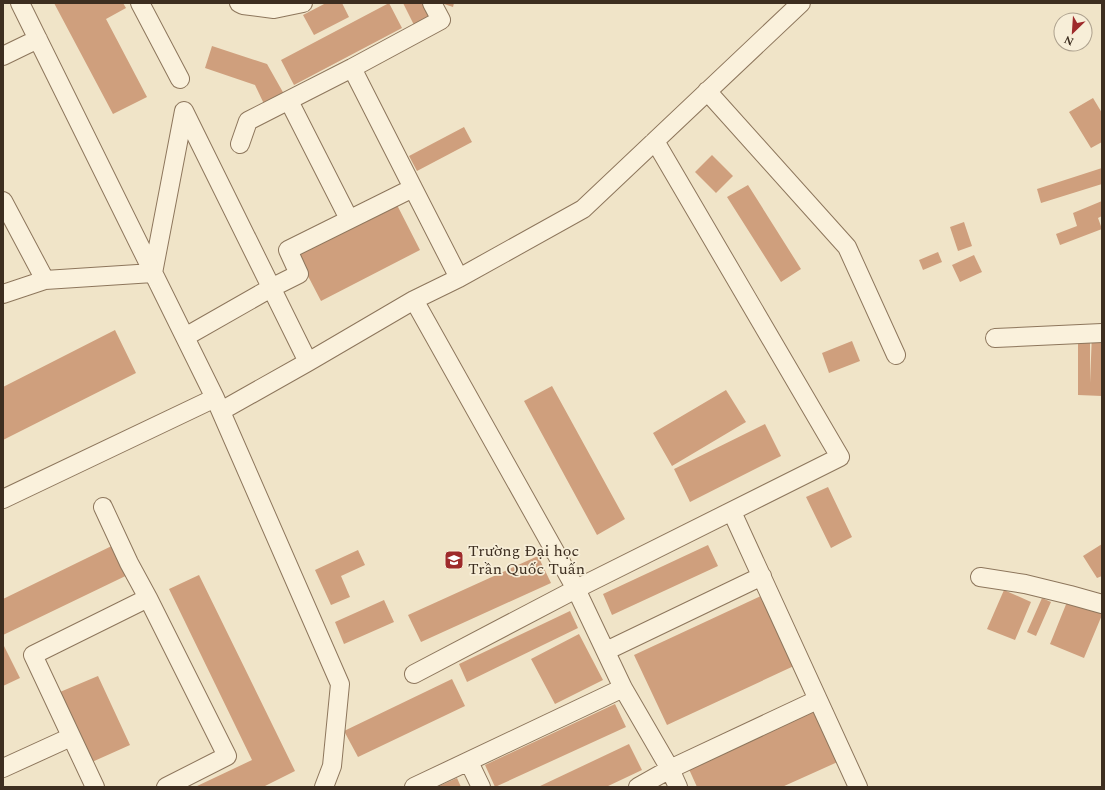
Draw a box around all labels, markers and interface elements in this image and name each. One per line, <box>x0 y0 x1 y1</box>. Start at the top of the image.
north arrow <box>1053 12 1093 52</box>
text: N <box>1061 31 1077 50</box>
place label: Trường Đại học Trần Quốc Tuấn <box>468 539 585 581</box>
school or university icon: Trường Đại học Trần Quốc Tuấn <box>443 549 465 571</box>

